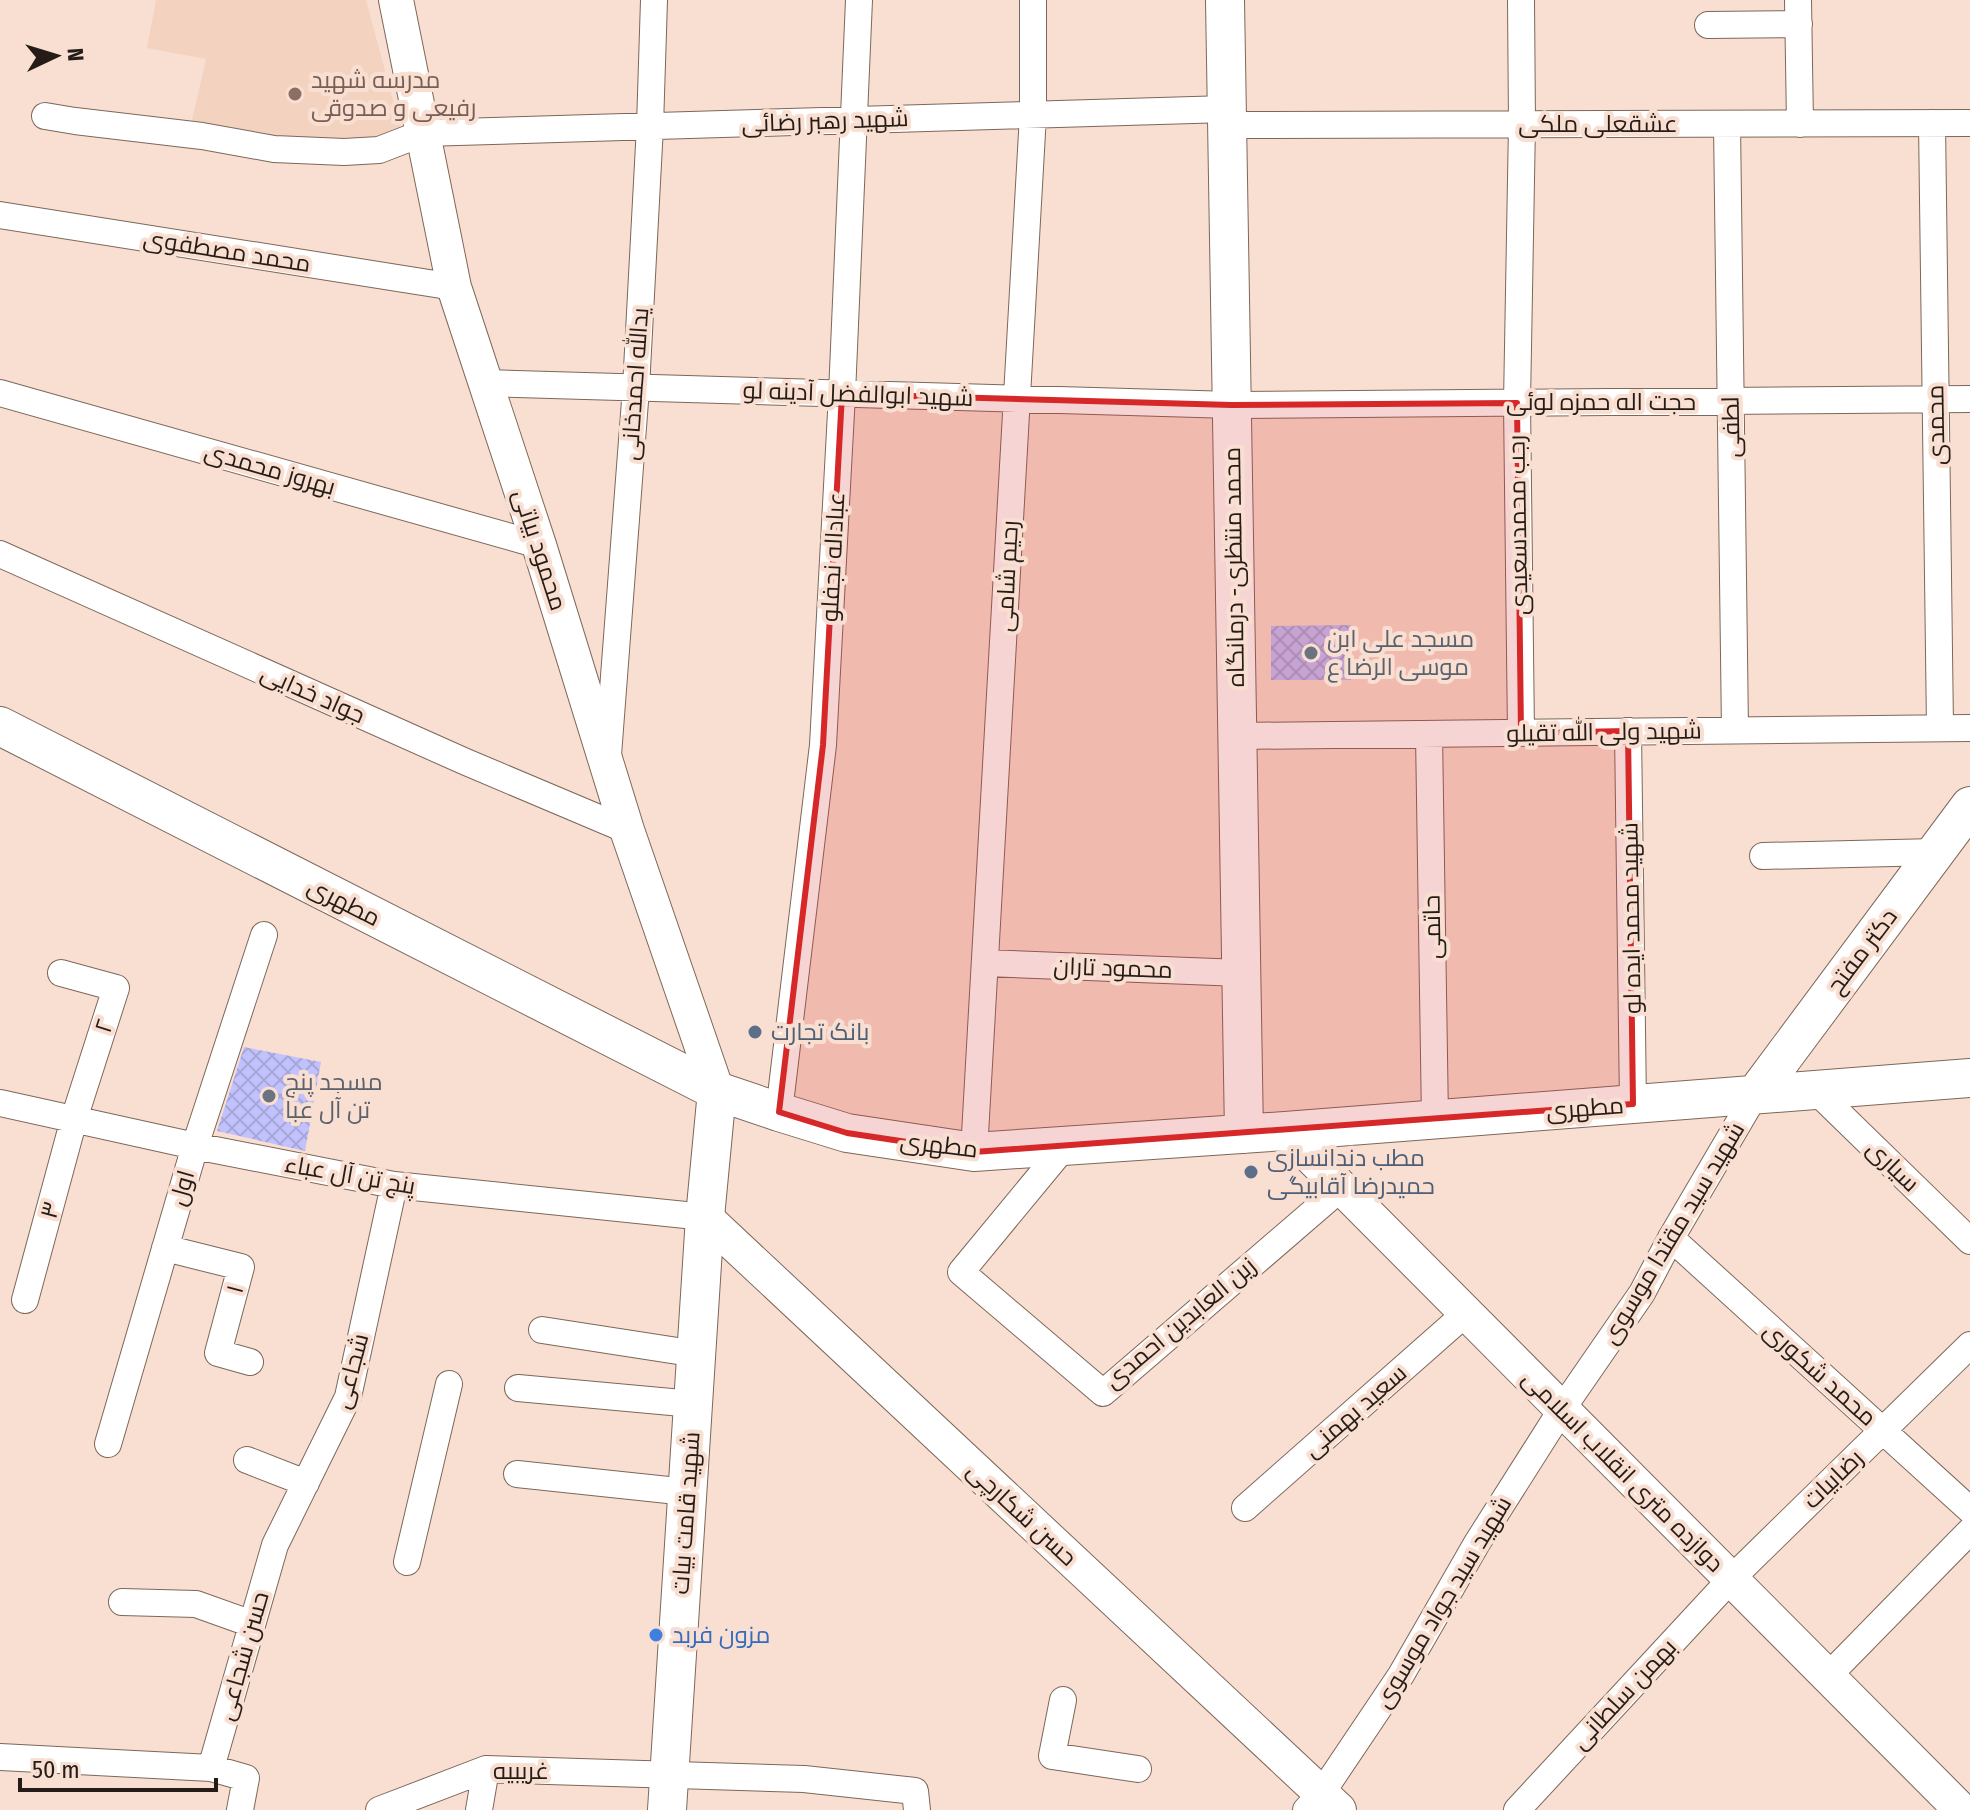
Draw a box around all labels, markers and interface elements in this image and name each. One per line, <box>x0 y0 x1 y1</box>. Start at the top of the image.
north arrow <box>16 16 96 96</box>
text: N <box>62 47 89 62</box>
place label: مدرسه شهید رفیعی و صدوقی <box>311 66 476 122</box>
marker: مدرسه شهید رفیعی و صدوقی <box>286 85 304 103</box>
street label: شهید رهبر رضائی <box>741 104 909 138</box>
street label: عشقعلی ملکی <box>1518 110 1678 138</box>
street label: محمد مصطفوی <box>141 224 313 278</box>
street label: یدالله احمدخانی <box>614 306 654 462</box>
street label: شهید ابوالفضل آدینه لو <box>742 376 974 412</box>
street label: محمدی <box>1921 385 1951 465</box>
street label: حجت اله حمزه لوئی <box>1506 388 1696 416</box>
street label: لطفی <box>1716 396 1746 458</box>
street label: رجب محمدسعیدی <box>1502 435 1534 615</box>
street label: بهروز محمدی <box>201 437 339 501</box>
street label: محمد منتظری- درمانگاه <box>1218 447 1250 687</box>
street label: محمود بیاتی <box>507 486 573 614</box>
street label: عباداله نجفلو <box>816 491 850 623</box>
street label: رحیم شامی <box>990 519 1026 633</box>
place label: مسجد علی ابن موسی الرضا ع <box>1327 625 1474 683</box>
marker: مسجد علی ابن موسی الرضا ع <box>1302 644 1320 662</box>
street label: جواد خدایی <box>257 659 369 729</box>
street label: شهید ولی الله تقیلو <box>1506 714 1702 748</box>
street label: شهید محمد ایده لو <box>1615 822 1647 1014</box>
street label: مطهری <box>303 872 385 932</box>
street label: حاتمی <box>1417 895 1447 959</box>
street label: دکتر مفتح <box>1821 903 1905 1000</box>
street label: محمود تاران <box>1053 952 1173 984</box>
street label: ۲ <box>89 1016 119 1036</box>
place label: بانک تجارت <box>771 1018 869 1046</box>
marker: بانک تجارت <box>746 1023 764 1041</box>
place label: مسجد پنج تن آل عبا <box>285 1068 383 1124</box>
marker: مسجد پنج تن آل عبا <box>260 1087 278 1105</box>
street label: مطهری <box>1545 1091 1625 1125</box>
street label: شهید سید مقتدا موسوی <box>1596 1117 1750 1349</box>
street label: مطهری <box>899 1126 979 1164</box>
street label: سیاری <box>1861 1134 1925 1198</box>
place label: مطب دندانسازی حمیدرضا آقابیگی <box>1267 1144 1435 1200</box>
street label: پنج تن آل عباء <box>282 1150 418 1202</box>
marker: مطب دندانسازی حمیدرضا آقابیگی <box>1242 1163 1260 1181</box>
street label: اول <box>164 1167 200 1209</box>
street label: ۳ <box>34 1199 66 1221</box>
street label: زین العابدین احمدی <box>1099 1252 1261 1394</box>
street label: ۱ <box>221 1282 249 1296</box>
street label: محمد شکوری <box>1758 1316 1882 1432</box>
street label: شجاعی <box>328 1330 374 1412</box>
street label: سعید بهمنی <box>1298 1359 1412 1463</box>
street label: دوازده متری انقلاب اسلامی <box>1516 1364 1730 1578</box>
street label: شهید قامت بیات <box>666 1431 706 1595</box>
street label: رضابیات <box>1797 1444 1869 1514</box>
street label: حسن شکارچی <box>960 1456 1083 1573</box>
street label: شهید سید جواد موسوی <box>1369 1491 1517 1713</box>
street label: حسن شجاعی <box>211 1588 275 1724</box>
place label: مزون فربد <box>672 1621 770 1649</box>
marker: مزون فربد <box>647 1626 665 1644</box>
street label: بهمن سلطانی <box>1566 1633 1682 1755</box>
scale bar <box>20 1742 216 1792</box>
text: 50 m <box>32 1756 80 1784</box>
street label: غریبیه <box>493 1757 549 1785</box>

